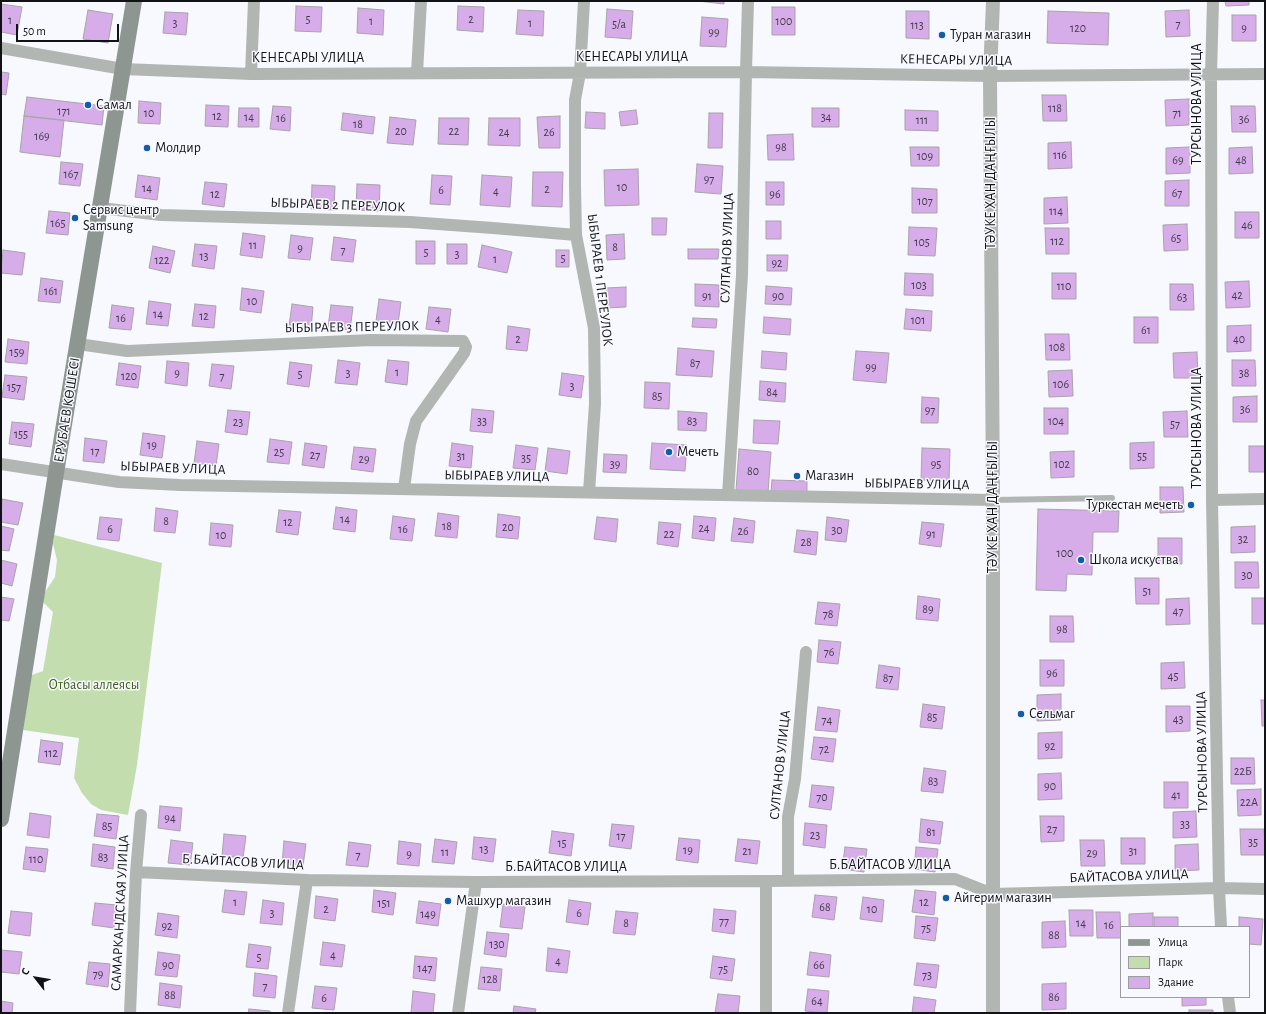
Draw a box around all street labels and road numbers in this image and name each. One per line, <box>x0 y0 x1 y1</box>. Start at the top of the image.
street label: ТУРСЫНОВА УЛИЦА <box>1189 43 1205 165</box>
street label: КЕНЕСАРЫ УЛИЦА <box>576 49 688 65</box>
street label: КЕНЕСАРЫ УЛИЦА <box>252 50 364 66</box>
street label: КЕНЕСАРЫ УЛИЦА <box>900 51 1012 69</box>
street label: ТӘУКЕ ХАН ДАҢҒЫЛЫ <box>983 117 999 249</box>
street label: СУЛТАНОВ УЛИЦА <box>717 193 737 303</box>
street label: ЫБЫРАЕВ 2 ПЕРЕУЛОК <box>270 194 406 216</box>
street label: ЫБЫРАЕВ 1 ПЕРЕУЛОК <box>584 213 616 347</box>
street label: ЫБЫРАЕВ 3 ПЕРЕУЛОК <box>285 317 419 337</box>
street label: ЕРУБАЕВ КӨШЕСІ <box>50 356 84 464</box>
street label: ТУРСЫНОВА УЛИЦА <box>1189 367 1205 489</box>
street label: ТӘУКЕ ХАН ДАҢҒЫЛЫ <box>985 441 1001 573</box>
street label: ЫБЫРАЕВ УЛИЦА <box>120 458 226 478</box>
street label: ЫБЫРАЕВ УЛИЦА <box>444 467 550 485</box>
street label: ЫБЫРАЕВ УЛИЦА <box>864 475 970 493</box>
street label: ТУРСЫНОВА УЛИЦА <box>1193 691 1211 813</box>
street label: СУЛТАНОВ УЛИЦА <box>766 709 794 821</box>
street label: САМАРКАНДСКАЯ УЛИЦА <box>108 834 132 992</box>
street label: Б.БАЙТАСОВ УЛИЦА <box>182 850 304 874</box>
street label: Б.БАЙТАСОВ УЛИЦА <box>829 857 951 873</box>
street label: Б.БАЙТАСОВ УЛИЦА <box>505 859 627 875</box>
street label: БАЙТАСОВА УЛИЦА <box>1069 866 1189 886</box>

